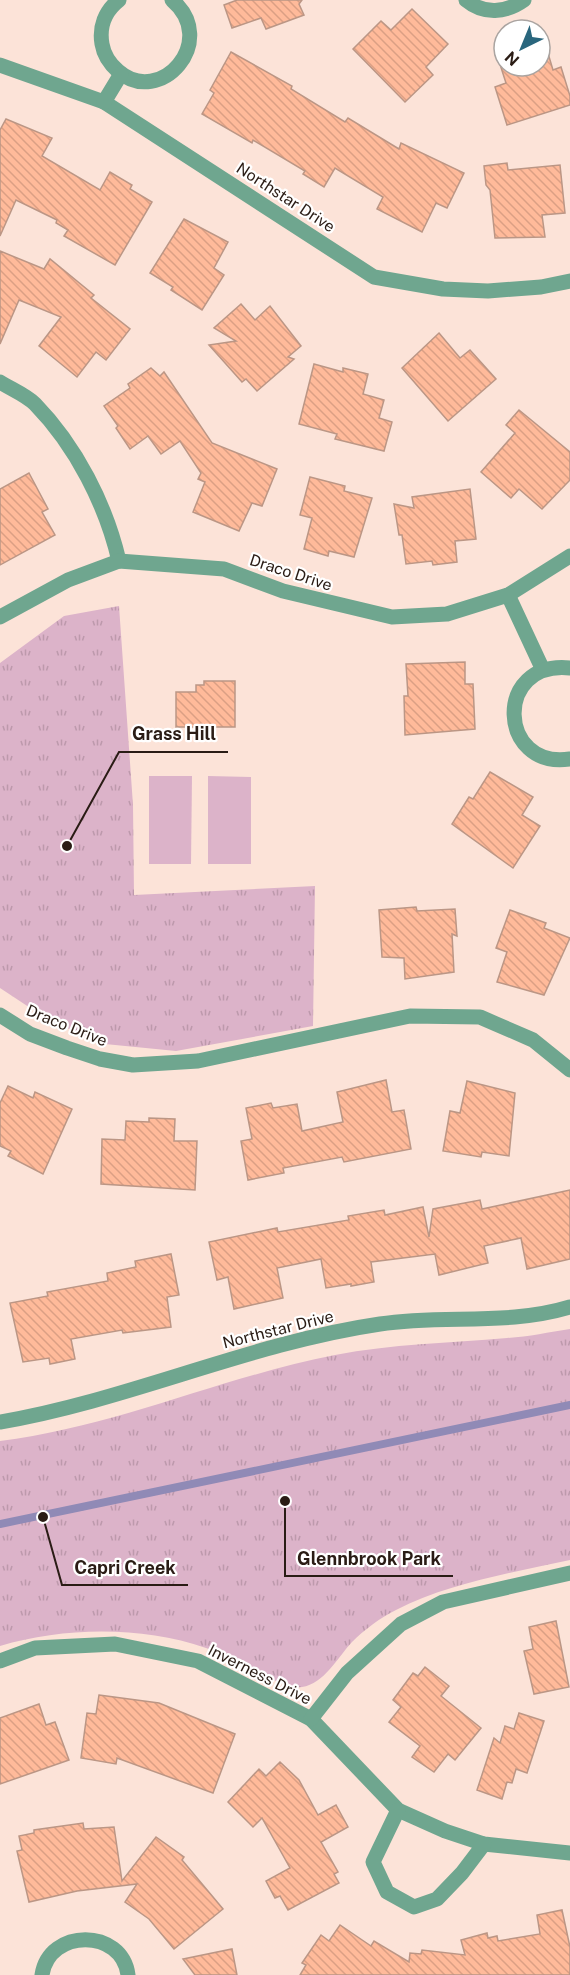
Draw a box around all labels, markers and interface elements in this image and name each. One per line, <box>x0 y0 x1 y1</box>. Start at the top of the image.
north arrow <box>492 18 552 78</box>
text: N <box>501 47 523 70</box>
street label: Northstar Drive <box>233 158 339 236</box>
street label: Draco Drive <box>247 550 335 595</box>
callout: Grass Hill <box>119 716 228 752</box>
text: Grass Hill <box>132 723 216 744</box>
street label: Draco Drive <box>24 1001 110 1050</box>
street label: Northstar Drive <box>221 1307 336 1352</box>
callout: Glennbrook Park <box>285 1540 453 1576</box>
text: Glennbrook Park <box>297 1548 441 1569</box>
callout: Capri Creek <box>62 1549 188 1585</box>
text: Capri Creek <box>74 1557 176 1578</box>
street label: Inverness Drive <box>205 1640 315 1709</box>

